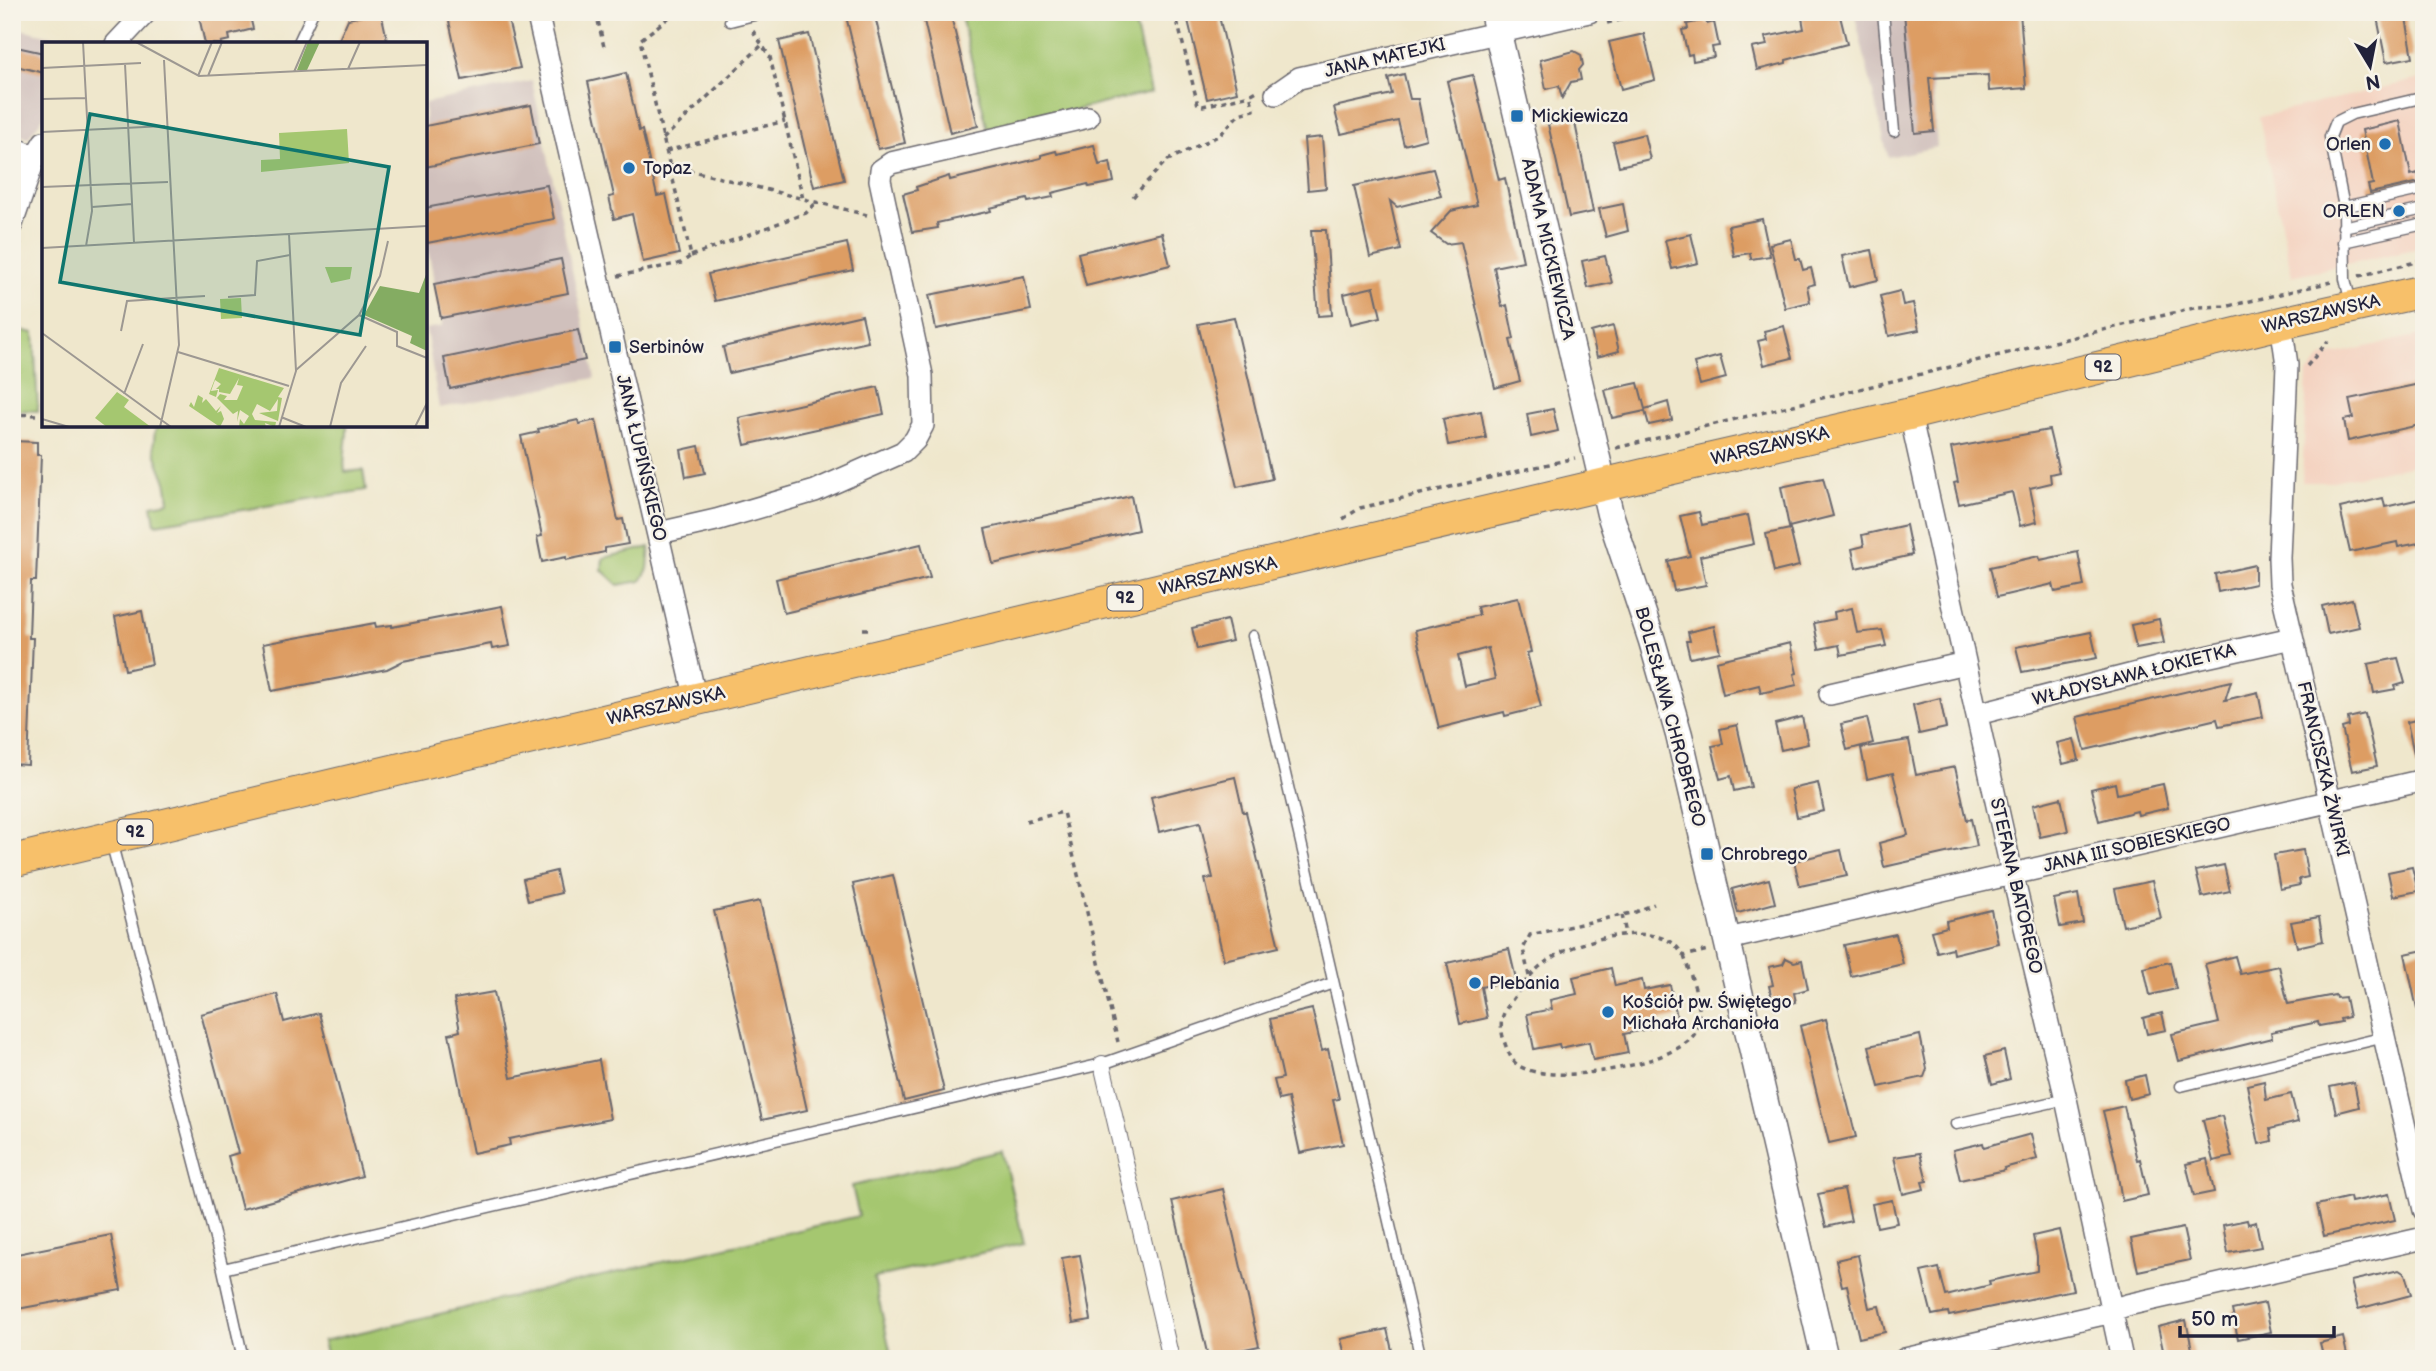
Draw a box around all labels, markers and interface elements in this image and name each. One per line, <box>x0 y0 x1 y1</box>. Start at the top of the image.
north arrow <box>2334 32 2404 102</box>
street label: JANA MATEJKI <box>1323 34 1447 82</box>
inset map <box>42 42 427 427</box>
text: N <box>2364 69 2382 94</box>
place label: Mickiewicza <box>1531 106 1628 127</box>
marker: Mickiewicza <box>1509 108 1525 124</box>
place label: Orlen <box>2326 134 2371 155</box>
marker: Orlen <box>2377 136 2393 152</box>
street label: ADAMA MICKIEWICZA <box>1517 156 1579 342</box>
place label: Topaz <box>643 158 692 179</box>
marker: Topaz <box>621 160 637 176</box>
place label: ORLEN <box>2323 201 2385 222</box>
marker: ORLEN <box>2391 203 2407 219</box>
street label: WARSZAWSKA <box>2260 290 2382 338</box>
place label: Serbinów <box>629 337 704 358</box>
marker: Serbinów <box>607 339 623 355</box>
road number: 92 <box>2086 354 2120 380</box>
street label: JANA ŁUPIŃSKIEGO <box>612 372 672 543</box>
street label: WARSZAWSKA <box>1709 422 1831 470</box>
street label: WARSZAWSKA <box>1157 552 1279 600</box>
road number: 92 <box>1108 586 1142 610</box>
street label: BOLESŁAWA CHROBREGO <box>1631 605 1709 829</box>
street label: WŁADYSŁAWA ŁOKIETKA <box>2030 640 2238 710</box>
street label: FRANCISZKA ŻWIRKI <box>2293 679 2354 858</box>
street label: WARSZAWSKA <box>605 682 727 730</box>
street label: STEFANA BATOREGO <box>1986 796 2046 976</box>
street label: JANA III SOBIESKIEGO <box>2041 813 2233 877</box>
road number: 92 <box>118 820 152 845</box>
place label: Chrobrego <box>1721 844 1808 865</box>
marker: Chrobrego <box>1699 846 1715 862</box>
place label: Plebania <box>1489 973 1560 994</box>
marker: Plebania <box>1467 975 1483 991</box>
place label: Kościół pw. Świętego Michała Archanioła <box>1622 990 1792 1034</box>
marker: Kościół pw. Świętego Michała Archanioła <box>1600 1004 1616 1020</box>
scale bar <box>2180 1294 2334 1338</box>
text: 50 m <box>2191 1307 2238 1332</box>

